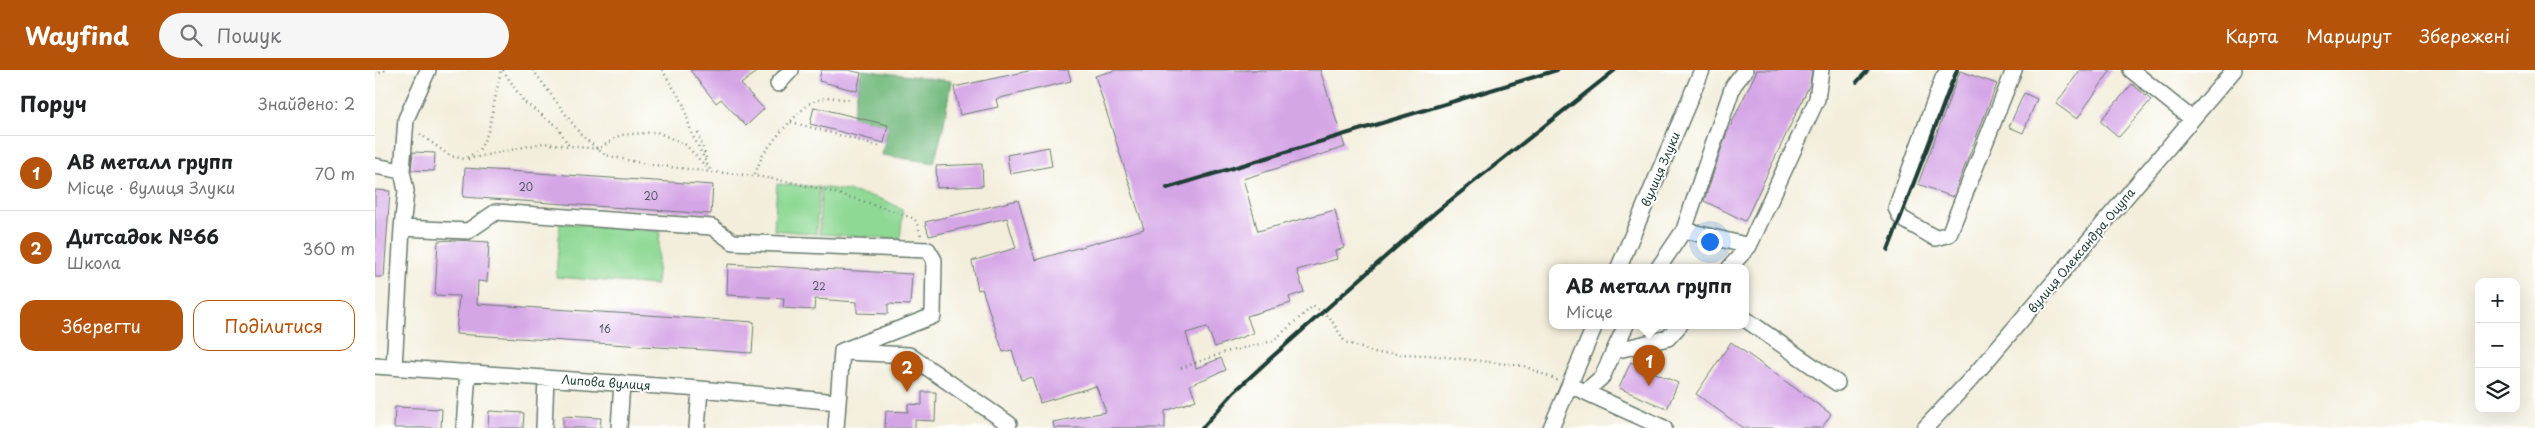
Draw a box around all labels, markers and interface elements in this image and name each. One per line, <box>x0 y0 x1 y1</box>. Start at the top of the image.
search box <box>159 13 509 58</box>
text: Wayfind <box>25 17 129 53</box>
icon: search <box>177 21 205 49</box>
text: Пошук <box>217 21 281 49</box>
text: Карта <box>2225 22 2278 49</box>
text: Маршрут <box>2306 22 2391 49</box>
text: Збережені <box>2419 22 2510 49</box>
text: Поруч <box>20 87 87 119</box>
text: Знайдено: 2 <box>258 91 355 115</box>
street label: вулиця Злуки <box>1636 129 1684 209</box>
text: АВ металл групп <box>67 147 233 175</box>
text: 1 <box>32 161 40 185</box>
text: 70 m <box>315 161 355 185</box>
text: Місце · вулиця Злуки <box>67 175 235 199</box>
house number: 20 <box>519 179 533 194</box>
street label: вулиця Олександра Оцупа <box>2023 183 2139 317</box>
house number: 20 <box>644 188 658 203</box>
text: Дитсадок №66 <box>67 222 219 250</box>
your location <box>1697 229 1723 255</box>
text: 2 <box>30 236 42 260</box>
text: 360 m <box>303 236 355 260</box>
text: Школа <box>67 250 121 274</box>
popup <box>1549 264 1749 329</box>
text: АВ металл групп <box>1566 271 1732 299</box>
house number: 22 <box>812 278 826 293</box>
map controls <box>2475 278 2520 413</box>
button: + <box>2475 278 2520 323</box>
text: Місце <box>1566 299 1613 323</box>
button: Зберегти <box>20 300 183 351</box>
button: Поділитися <box>193 300 355 351</box>
house number: 16 <box>599 321 611 336</box>
button: − <box>2475 323 2520 368</box>
pin: 1 <box>1633 345 1665 386</box>
pin: 2 <box>891 351 923 392</box>
button: layers <box>2475 368 2520 413</box>
street label: Липова вулиця <box>561 370 651 394</box>

